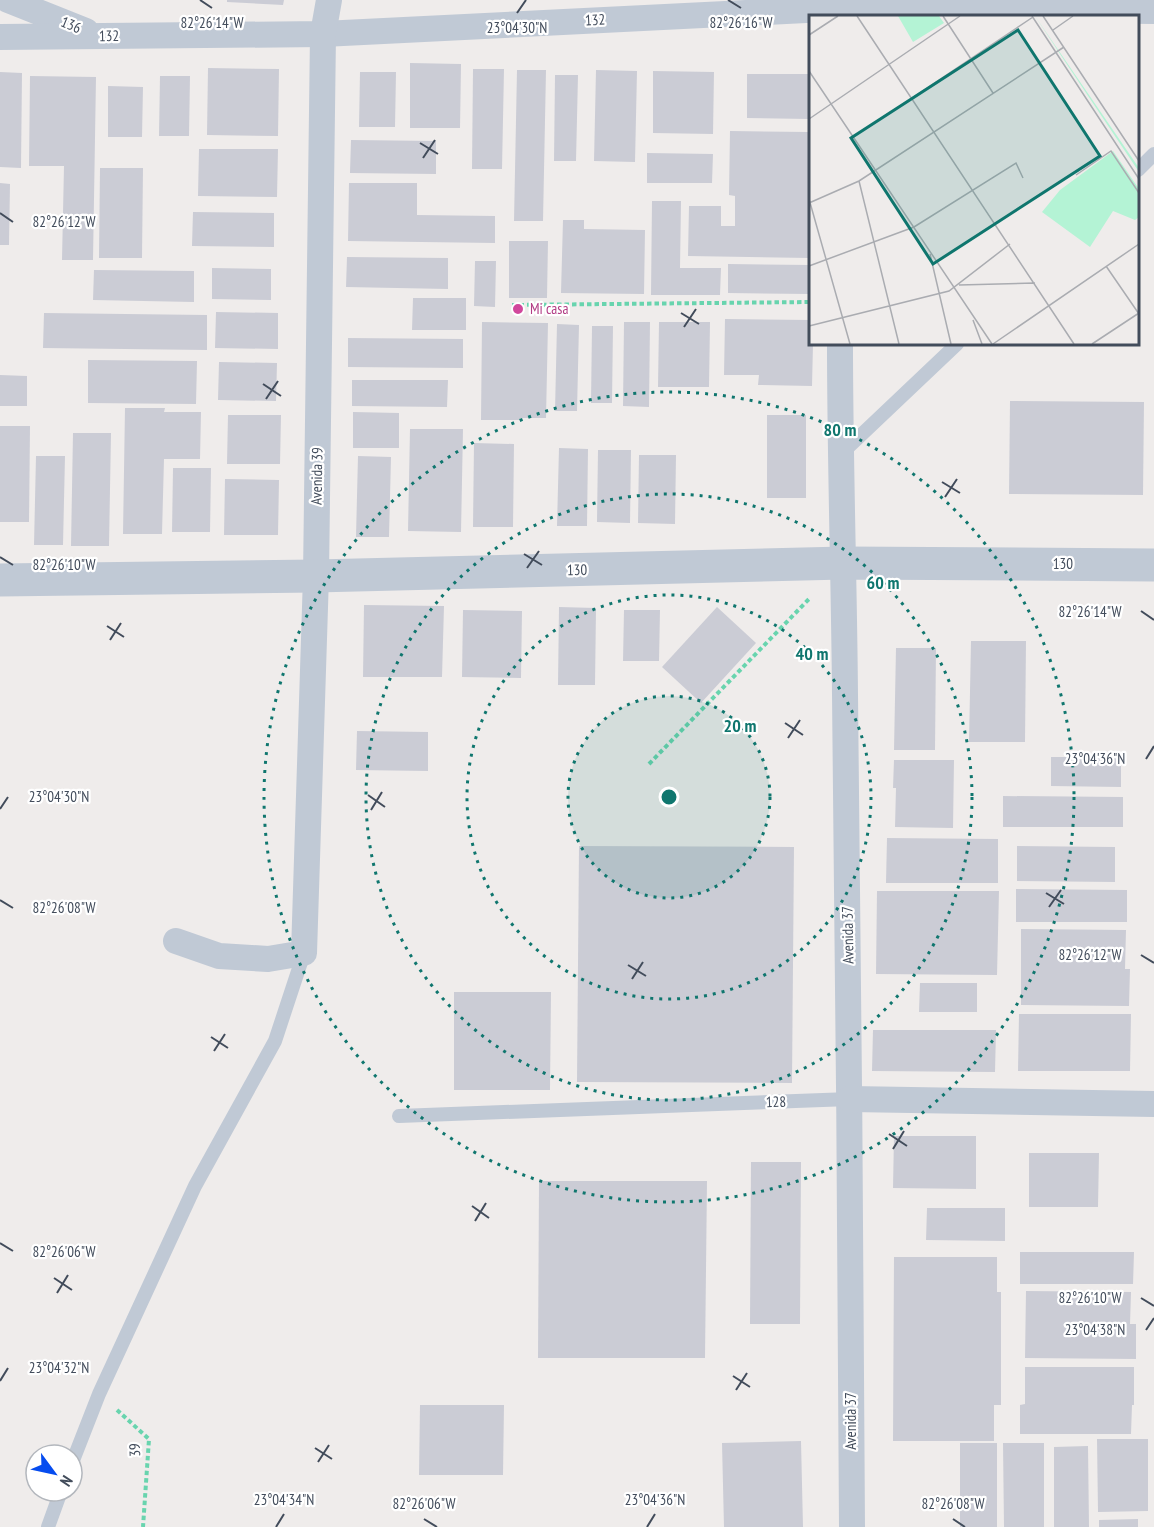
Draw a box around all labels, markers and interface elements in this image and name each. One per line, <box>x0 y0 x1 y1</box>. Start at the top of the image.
street label: 132 <box>584 9 606 30</box>
street label: 136 <box>58 12 84 37</box>
text: 82°26'14"W <box>180 13 244 32</box>
text: 82°26'16"W <box>709 13 773 32</box>
inset map <box>809 15 1139 345</box>
text: 23°04'30"N <box>487 18 547 37</box>
street label: 132 <box>99 26 119 45</box>
text: 82°26'12"W <box>32 212 96 231</box>
place label: Mi casa <box>530 299 568 318</box>
marker: Mi casa <box>511 302 525 316</box>
text: 80 m <box>824 418 856 441</box>
street label: Avenida 39 <box>306 447 327 505</box>
street label: 130 <box>1053 554 1073 573</box>
text: 82°26'10"W <box>32 555 96 574</box>
street label: 130 <box>567 560 588 579</box>
text: 60 m <box>867 571 899 594</box>
text: 82°26'14"W <box>1058 602 1122 621</box>
text: 40 m <box>796 642 828 665</box>
text: 20 m <box>724 714 756 737</box>
text: 23°04'36"N <box>1065 749 1125 768</box>
text: 23°04'30"N <box>29 787 89 806</box>
centre of rings <box>659 787 679 807</box>
text: 82°26'08"W <box>32 898 96 917</box>
street label: Avenida 37 <box>837 906 858 964</box>
text: 82°26'12"W <box>1058 945 1122 964</box>
street label: 128 <box>766 1092 786 1111</box>
text: 82°26'06"W <box>32 1242 96 1261</box>
text: 82°26'10"W <box>1058 1288 1122 1307</box>
text: 23°04'38"N <box>1065 1320 1125 1339</box>
text: 23°04'32"N <box>29 1358 89 1377</box>
street label: Avenida 37 <box>841 1392 860 1450</box>
north arrow <box>24 1443 84 1503</box>
street label: 39 <box>125 1443 144 1457</box>
text: N <box>56 1472 77 1490</box>
text: 23°04'34"N <box>254 1490 314 1509</box>
text: 23°04'36"N <box>625 1490 685 1509</box>
text: 82°26'06"W <box>392 1494 456 1513</box>
text: 82°26'08"W <box>921 1494 985 1513</box>

